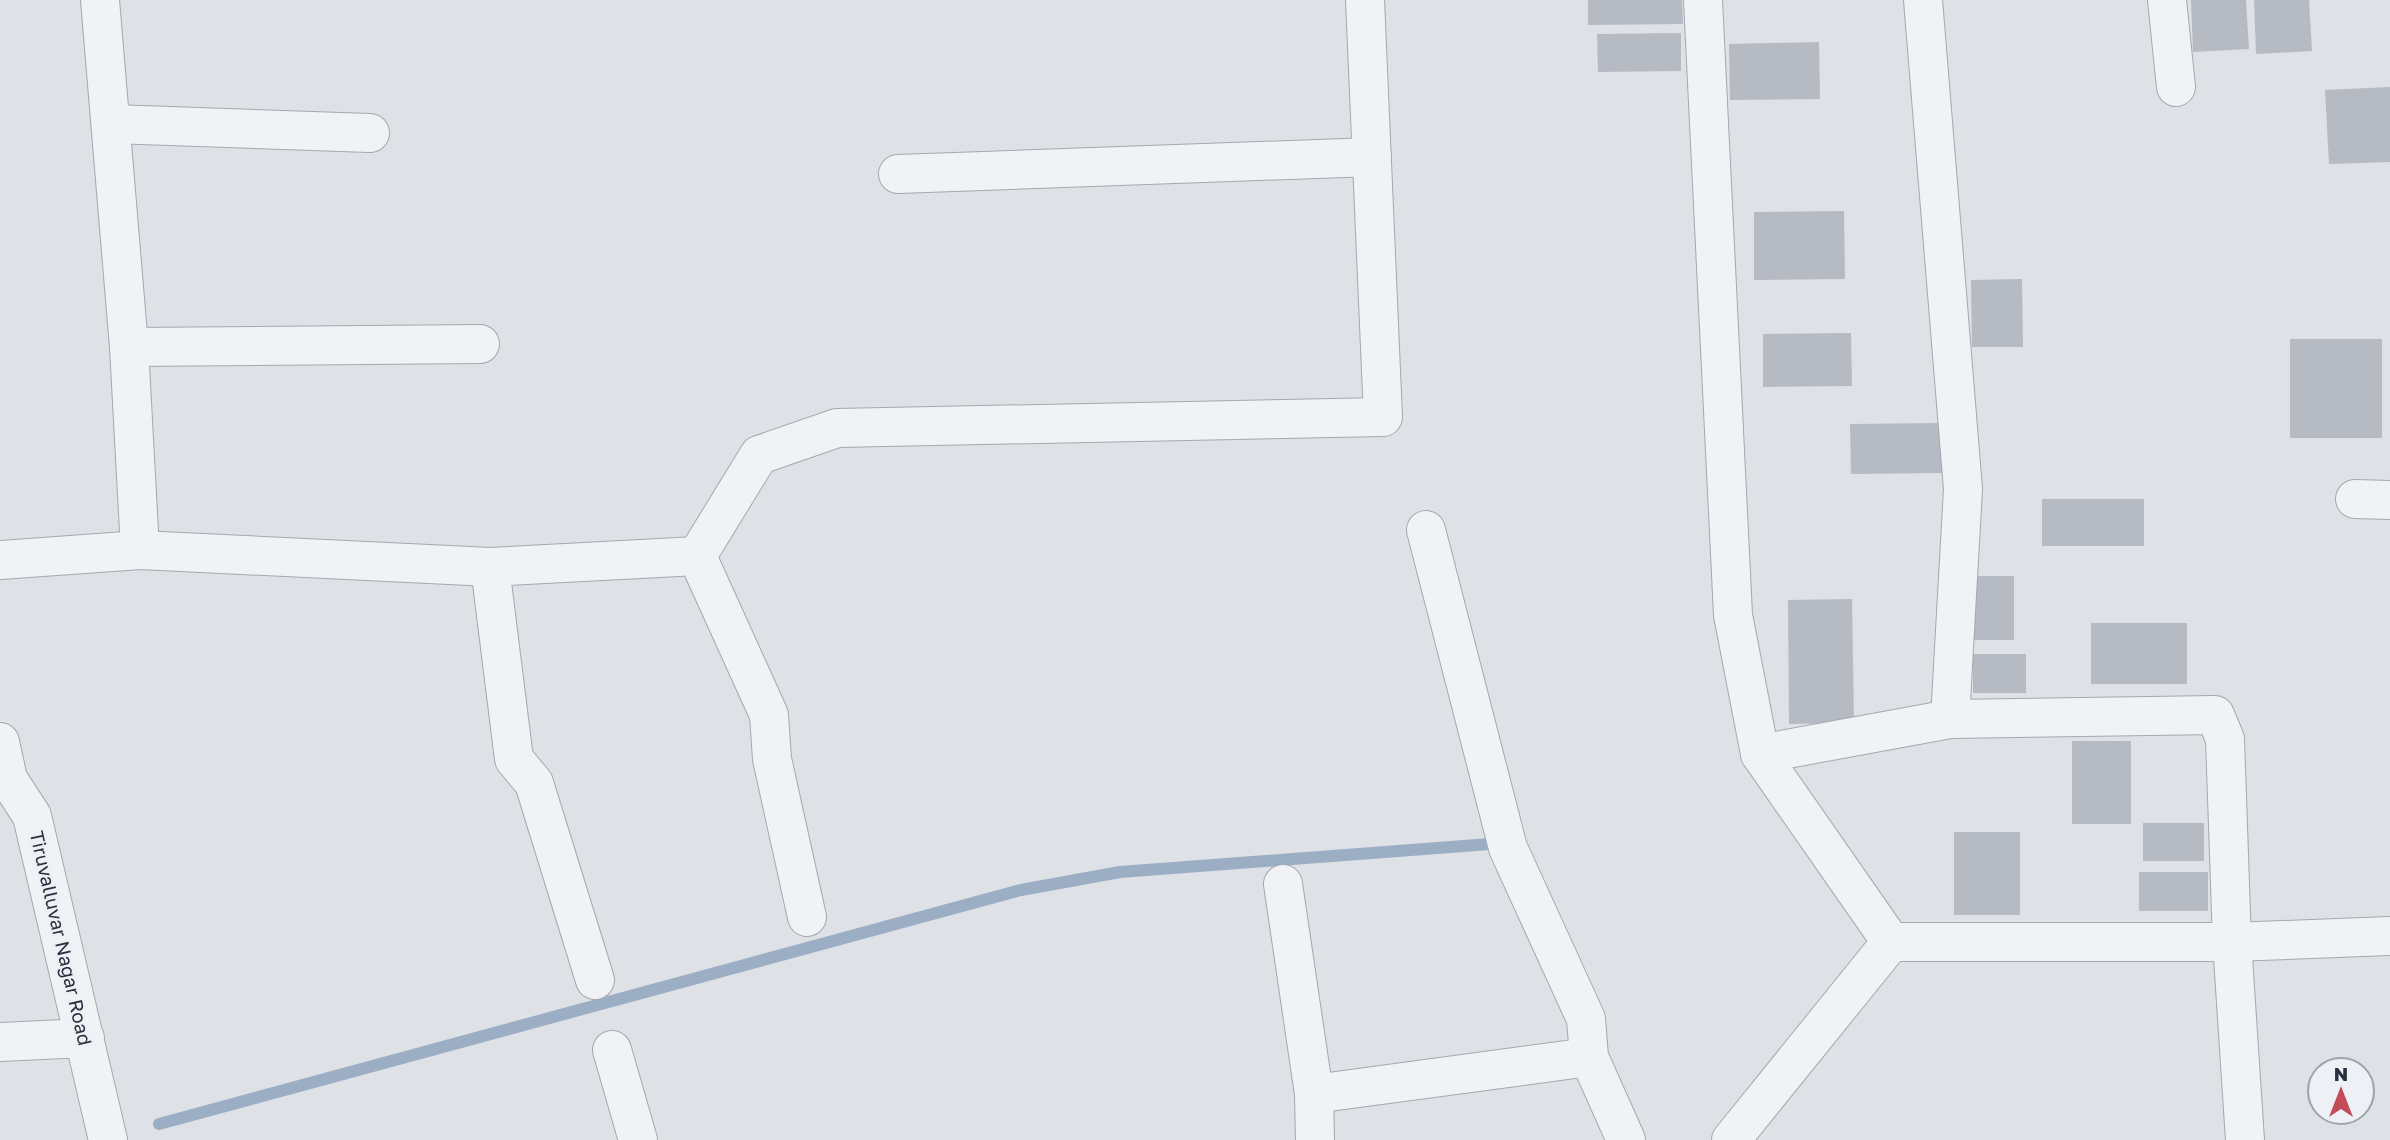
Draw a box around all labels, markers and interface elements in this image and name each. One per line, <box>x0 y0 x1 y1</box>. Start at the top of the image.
street label: Tiruvalluvar Nagar Road <box>26 828 97 1047</box>
north arrow <box>2306 1056 2376 1126</box>
text: N <box>2334 1062 2348 1085</box>

